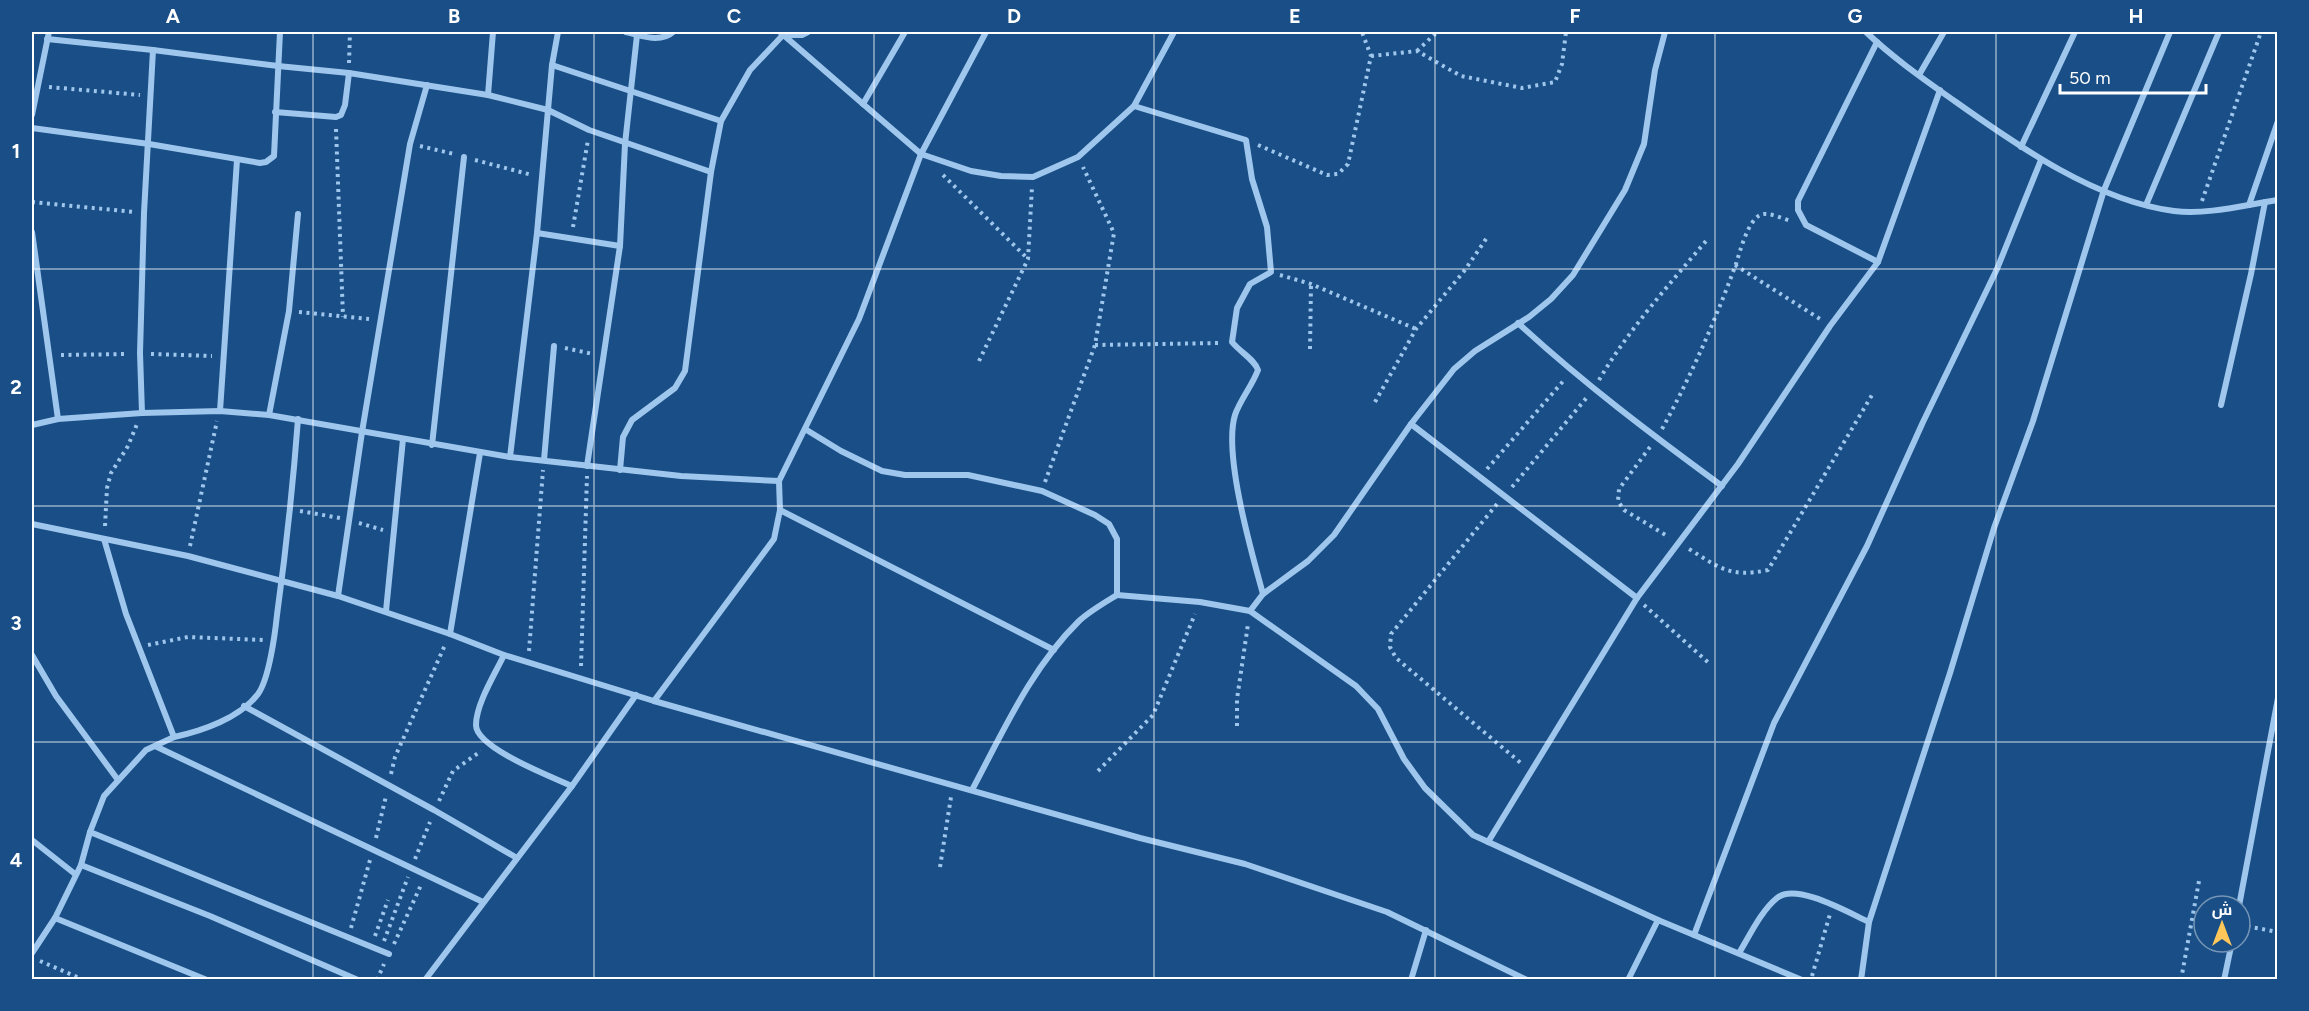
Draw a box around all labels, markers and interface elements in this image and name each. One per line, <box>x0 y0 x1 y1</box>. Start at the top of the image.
text: A <box>166 4 181 28</box>
text: B <box>448 4 460 28</box>
text: C <box>727 4 741 28</box>
text: D <box>1007 4 1021 28</box>
text: E <box>1289 4 1301 28</box>
text: F <box>1569 4 1581 28</box>
text: G <box>1848 4 1863 28</box>
text: H <box>2129 4 2144 28</box>
scale bar <box>2060 57 2206 95</box>
text: 50 m <box>2069 67 2111 89</box>
text: 1 <box>12 139 20 163</box>
text: 2 <box>10 375 22 399</box>
text: 3 <box>10 611 22 635</box>
text: 4 <box>10 848 23 872</box>
north arrow <box>2192 894 2252 954</box>
text: ش <box>2212 900 2232 919</box>

